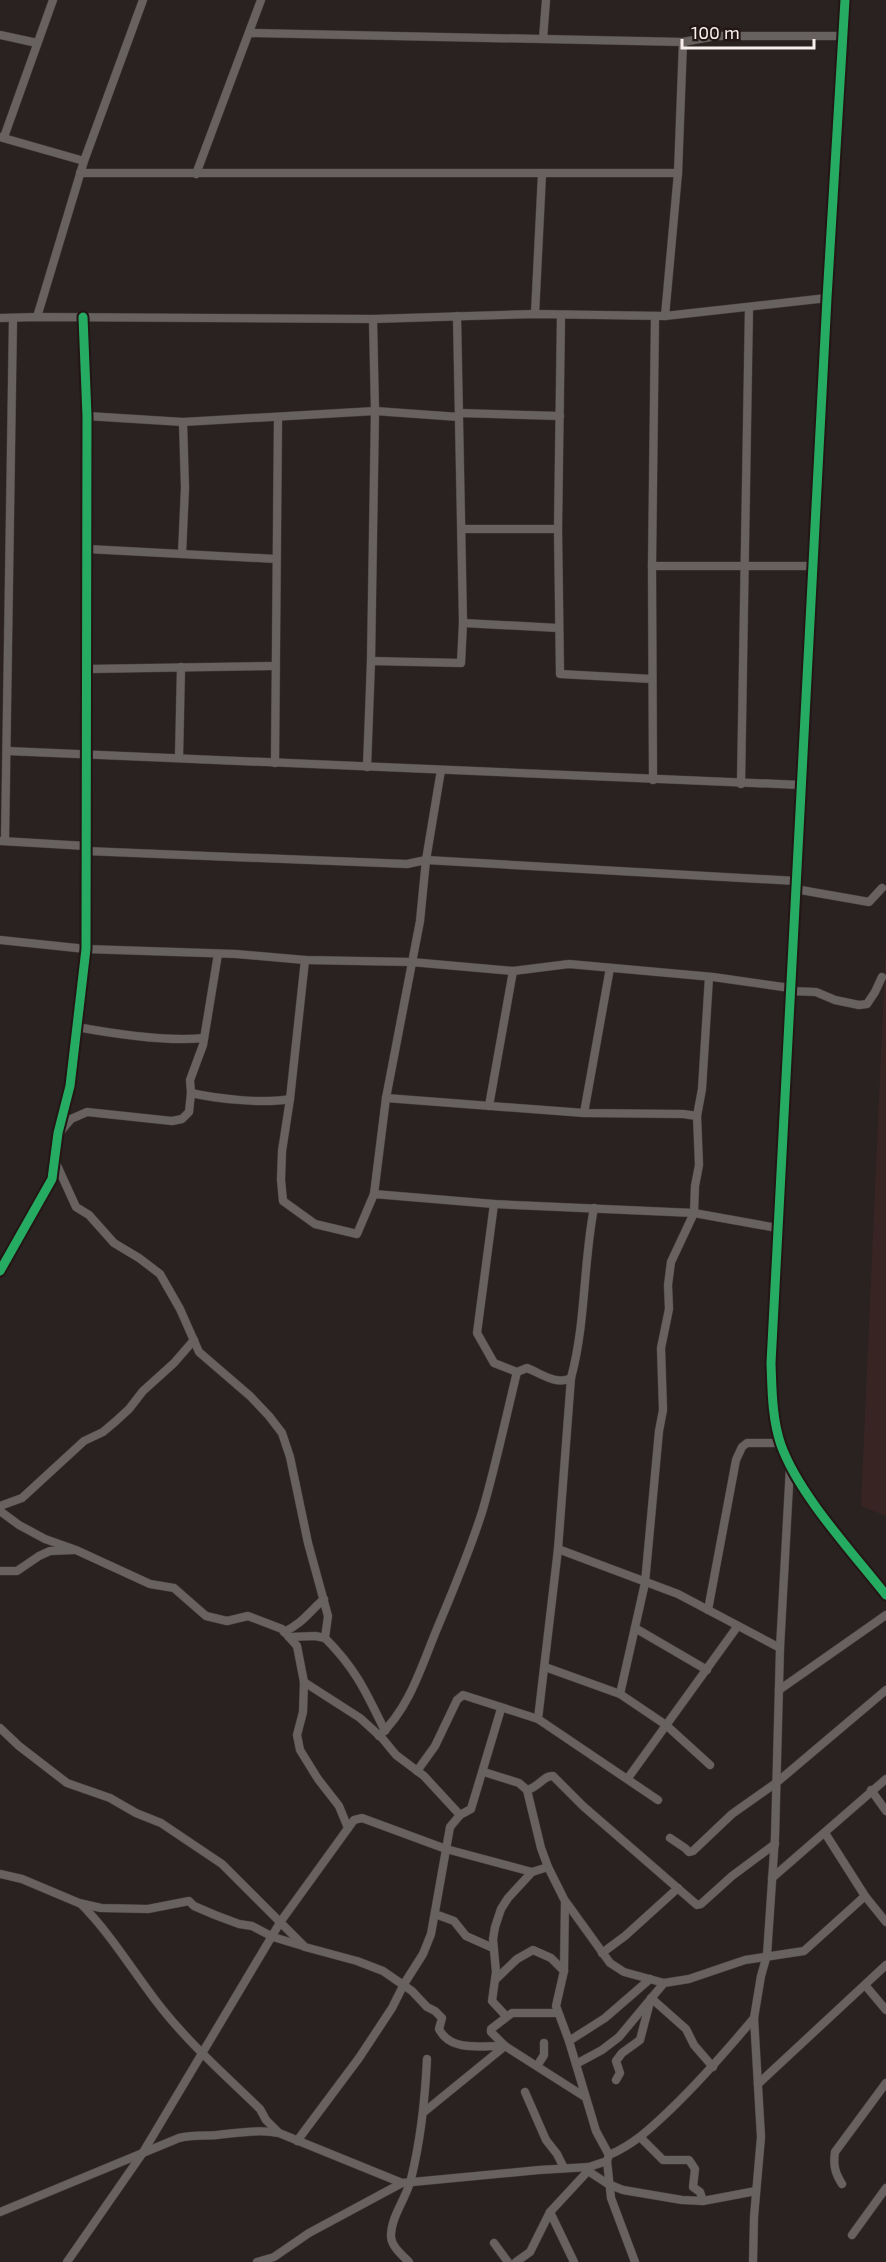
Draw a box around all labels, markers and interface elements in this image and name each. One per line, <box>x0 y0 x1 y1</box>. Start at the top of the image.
scale bar <box>682 12 814 50</box>
text: 100 m <box>691 21 740 43</box>

